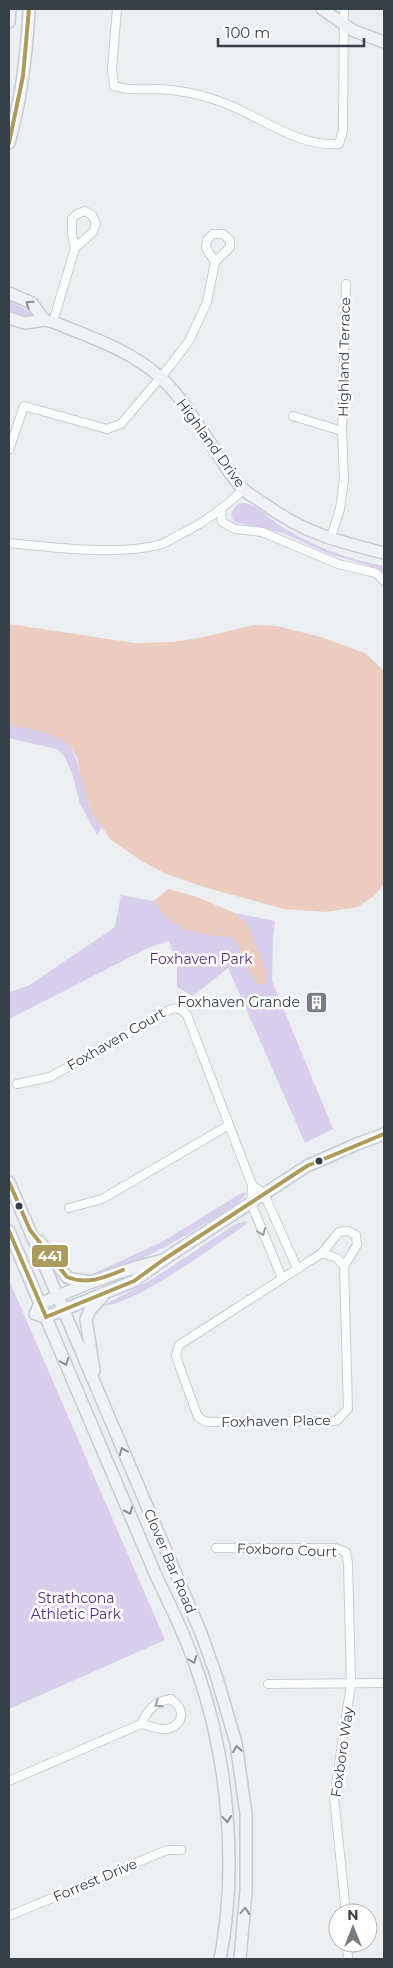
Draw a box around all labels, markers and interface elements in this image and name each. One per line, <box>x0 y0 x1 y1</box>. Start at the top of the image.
scale bar <box>218 15 364 47</box>
text: 100 m <box>225 23 270 42</box>
street label: Highland Terrace <box>334 297 354 417</box>
one-way arrow <box>25 300 34 310</box>
street label: Highland Drive <box>173 395 249 491</box>
park label: Foxhaven Park <box>149 950 253 968</box>
building icon: Foxhaven Grande <box>304 990 328 1014</box>
place label: Foxhaven Grande <box>177 993 300 1011</box>
street label: Foxhaven Court <box>64 1003 169 1074</box>
unlabelled marker <box>314 1156 324 1166</box>
unlabelled marker <box>14 1201 24 1211</box>
one-way arrow <box>256 1227 267 1236</box>
line badge: 441 <box>31 1244 69 1268</box>
text: 441 <box>38 1247 62 1265</box>
one-way arrow <box>58 1357 69 1366</box>
street label: Foxhaven Place <box>221 1411 331 1431</box>
one-way arrow <box>119 1447 129 1456</box>
one-way arrow <box>122 1506 133 1515</box>
street label: Clover Bar Road <box>140 1506 200 1616</box>
street label: Foxboro Court <box>237 1539 338 1561</box>
park label: Strathcona Athletic Park <box>31 1589 122 1623</box>
one-way arrow <box>188 1656 198 1664</box>
one-way arrow <box>154 1698 163 1708</box>
street label: Foxboro Way <box>327 1705 357 1798</box>
one-way arrow <box>232 1745 242 1753</box>
one-way arrow <box>221 1815 232 1823</box>
street label: Forrest Drive <box>50 1854 140 1906</box>
north arrow <box>328 1903 378 1953</box>
one-way arrow <box>239 1906 250 1914</box>
text: N <box>347 1906 359 1924</box>

